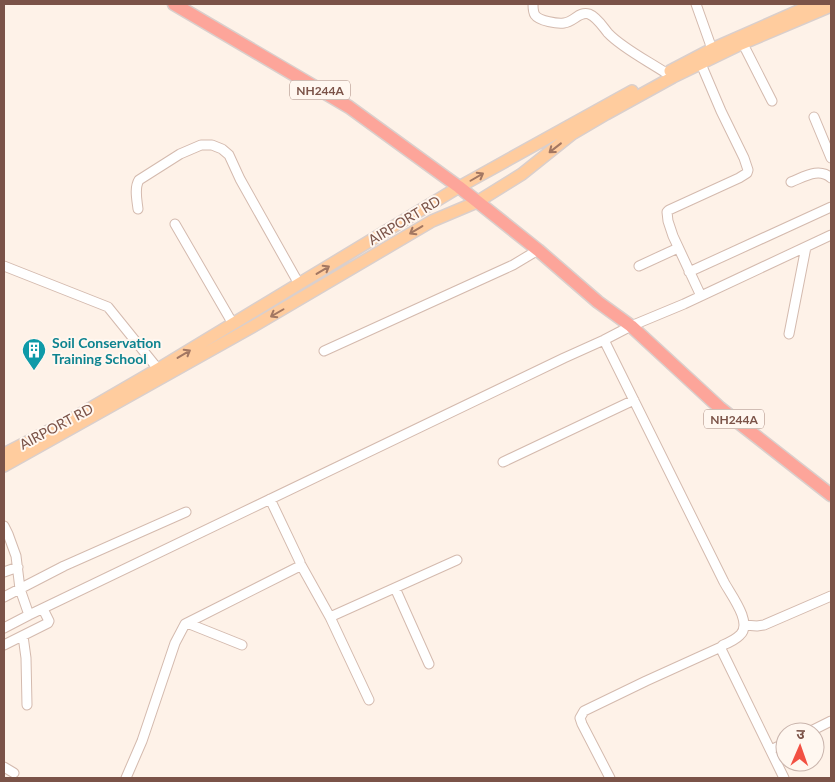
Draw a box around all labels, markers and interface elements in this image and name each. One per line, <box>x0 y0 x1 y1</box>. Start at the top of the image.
road number: NH244A <box>290 80 350 100</box>
one-way arrow <box>549 142 562 153</box>
one-way arrow <box>469 172 484 181</box>
street label: AIRPORT RD <box>365 192 443 248</box>
one-way arrow <box>410 226 424 236</box>
one-way arrow <box>315 264 329 274</box>
one-way arrow <box>270 309 284 319</box>
place label: Soil Conservation Training School <box>52 334 161 367</box>
building icon: Soil Conservation Training School <box>21 337 47 371</box>
one-way arrow <box>176 348 190 358</box>
street label: AIRPORT RD <box>16 399 96 453</box>
road number: NH244A <box>704 409 764 428</box>
north arrow <box>775 722 825 772</box>
text: उ <box>796 725 806 742</box>

